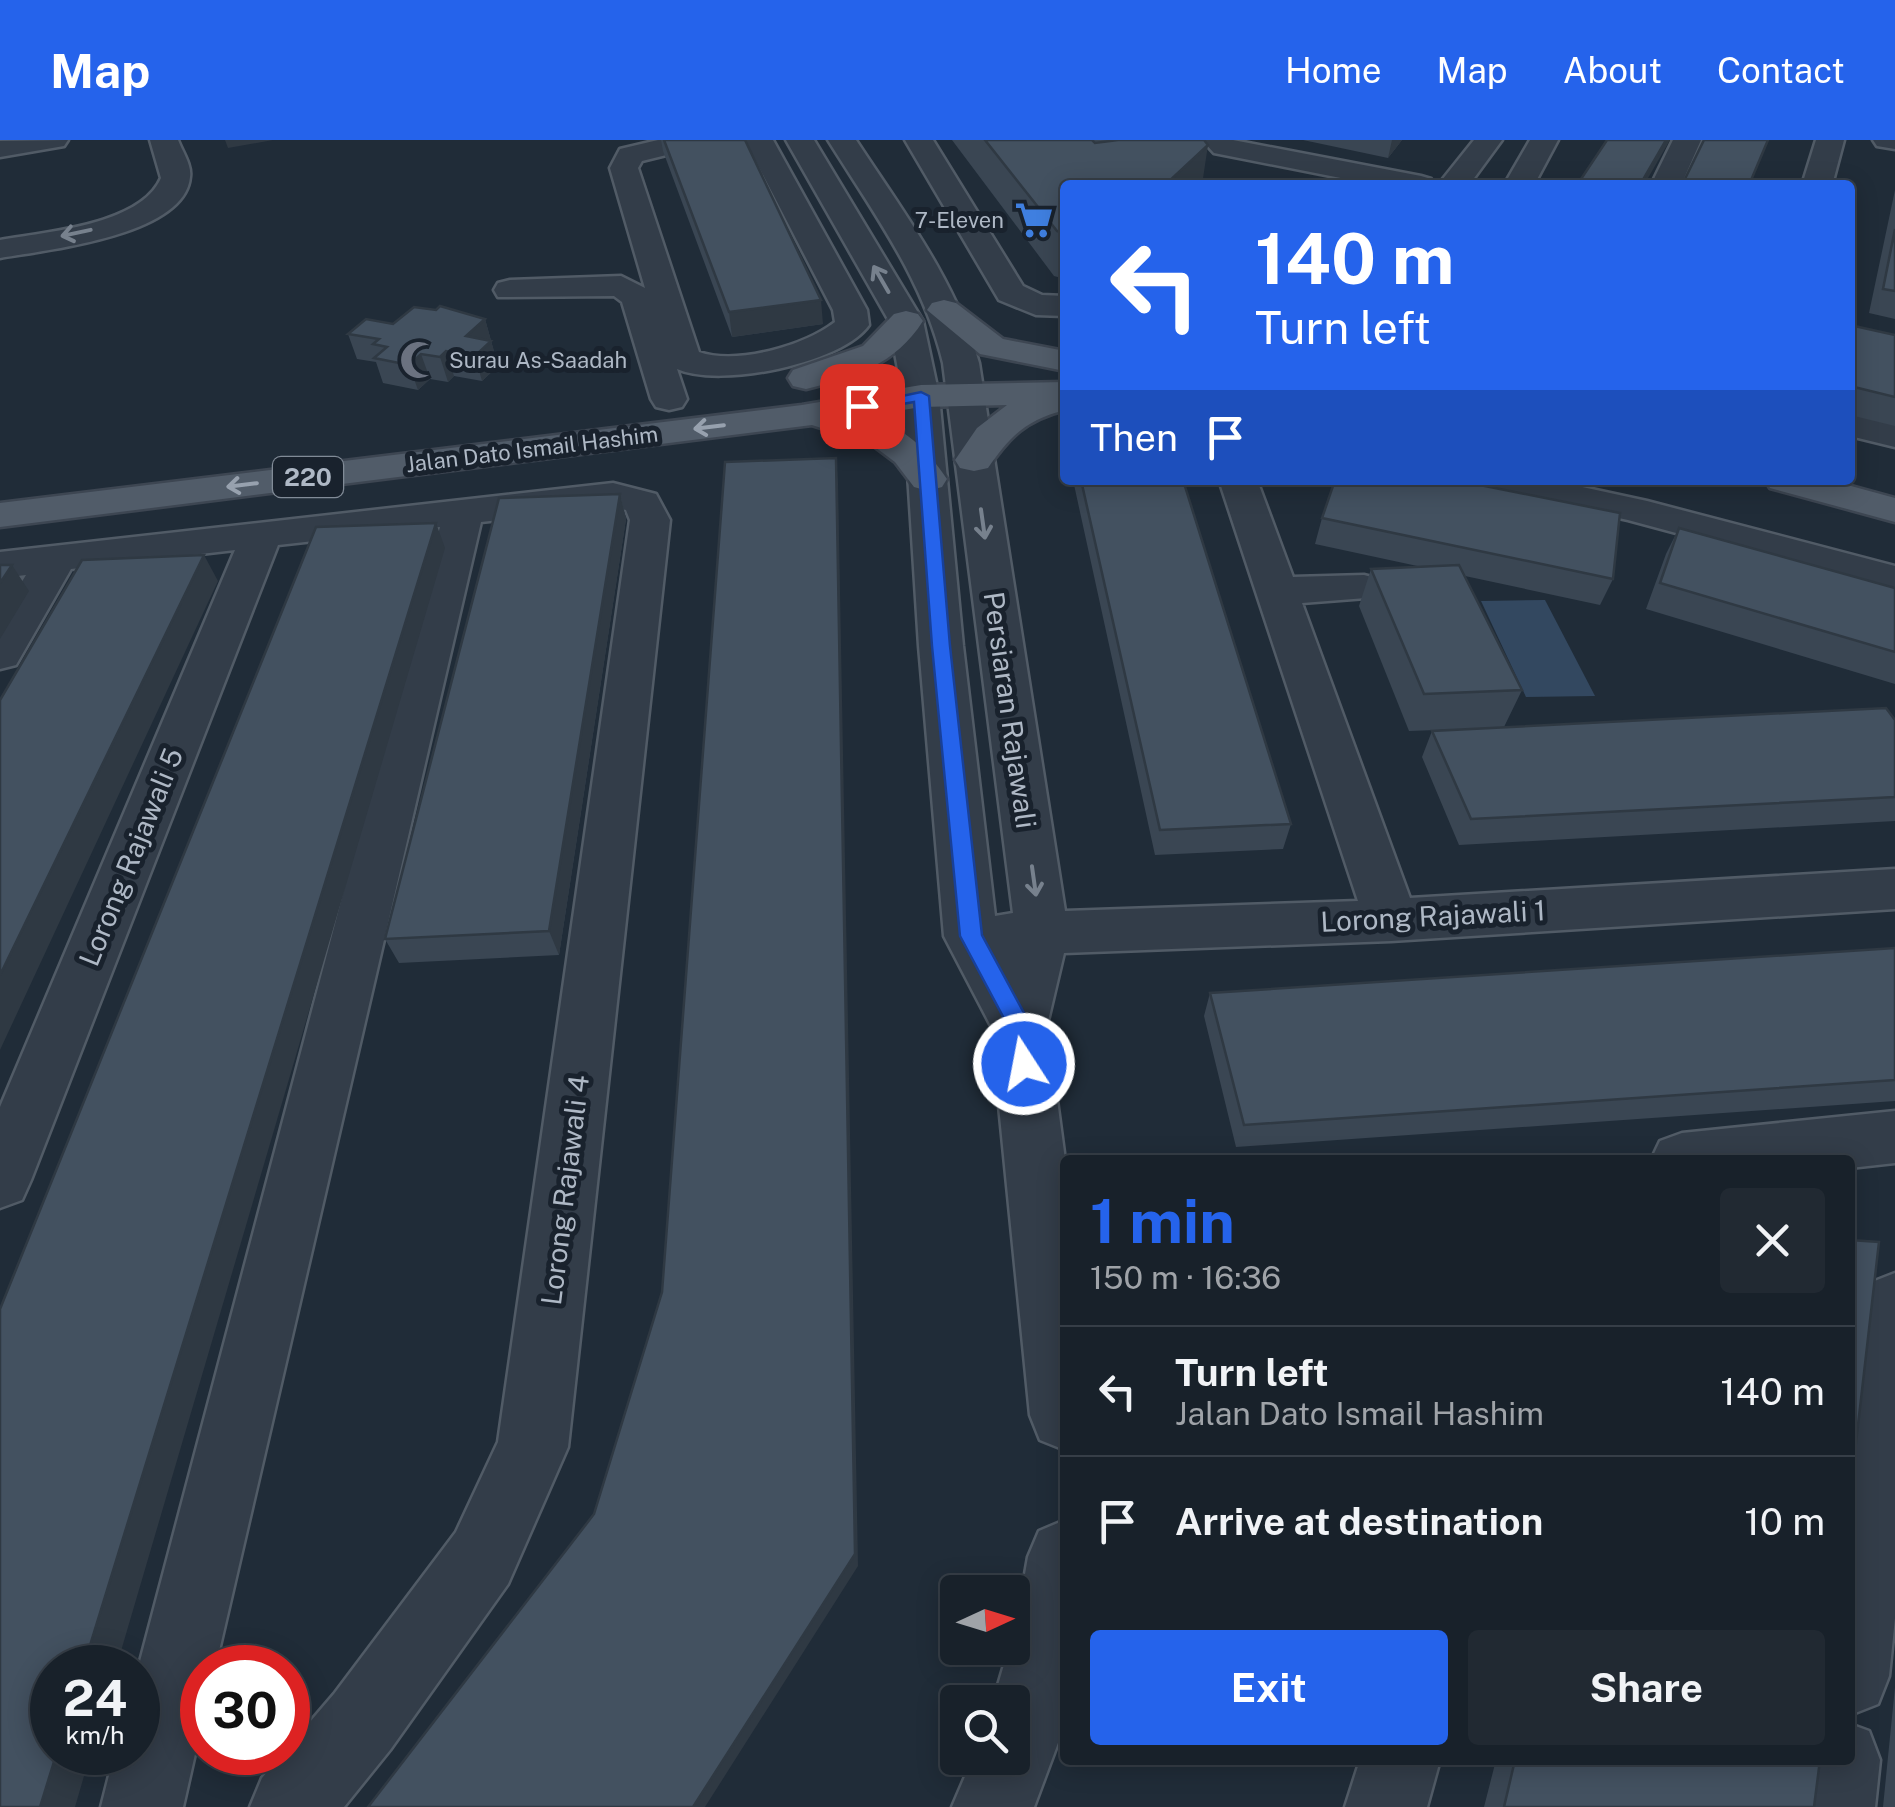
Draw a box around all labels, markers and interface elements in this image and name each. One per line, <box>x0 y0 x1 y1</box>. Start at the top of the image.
text: Map <box>50 42 150 99</box>
text: Home <box>1285 50 1382 91</box>
text: Map <box>1437 50 1508 91</box>
text: About <box>1563 50 1662 91</box>
text: Contact <box>1717 50 1845 91</box>
supermarket icon: 7-Eleven <box>1013 199 1055 241</box>
place label: 7-Eleven <box>915 207 1004 233</box>
text: 140 m <box>1255 217 1454 300</box>
icon: left <box>1090 220 1220 350</box>
one-way arrow <box>61 225 93 244</box>
one-way arrow <box>871 265 891 294</box>
text: Turn left <box>1255 301 1431 354</box>
mosque icon: Surau As-Saadah <box>398 339 440 381</box>
place label: Surau As-Saadah <box>449 347 627 373</box>
pin <box>820 364 905 449</box>
icon: arrive <box>835 379 890 434</box>
icon: arrive <box>1198 410 1253 465</box>
text: Then <box>1090 415 1178 460</box>
one-way arrow <box>693 418 726 437</box>
street label: Jalan Dato Ismail Hashim <box>405 421 659 477</box>
road number: 220 <box>273 457 343 497</box>
one-way arrow <box>226 476 258 495</box>
one-way arrow <box>975 508 993 540</box>
street label: Persiaran Rajawali <box>978 590 1043 830</box>
street label: Lorong Rajawali 5 <box>72 743 189 971</box>
one-way arrow <box>1026 864 1044 896</box>
street label: Lorong Rajawali 1 <box>1320 893 1546 938</box>
position arrow <box>972 1012 1076 1116</box>
street label: Lorong Rajawali 4 <box>534 1073 595 1307</box>
text: 1 min <box>1090 1186 1235 1257</box>
button: close <box>1720 1188 1825 1293</box>
text: 150 m · 16:36 <box>1090 1259 1281 1296</box>
text: Turn left <box>1175 1350 1329 1395</box>
icon: left <box>1090 1364 1145 1419</box>
text: 140 m <box>1720 1369 1825 1414</box>
text: Jalan Dato Ismail Hashim <box>1175 1395 1544 1432</box>
icon: arrive <box>1090 1494 1145 1549</box>
text: Arrive at destination <box>1175 1499 1543 1544</box>
text: 10 m <box>1744 1499 1825 1544</box>
north arrow <box>940 1575 1030 1665</box>
map controls <box>940 1575 1030 1775</box>
button: Exit <box>1090 1630 1448 1745</box>
button: Share <box>1468 1630 1825 1745</box>
speed limit sign: 30 <box>180 1645 310 1775</box>
text: 24 <box>63 1668 127 1727</box>
button: search <box>940 1685 1030 1775</box>
text: km/h <box>66 1720 124 1750</box>

